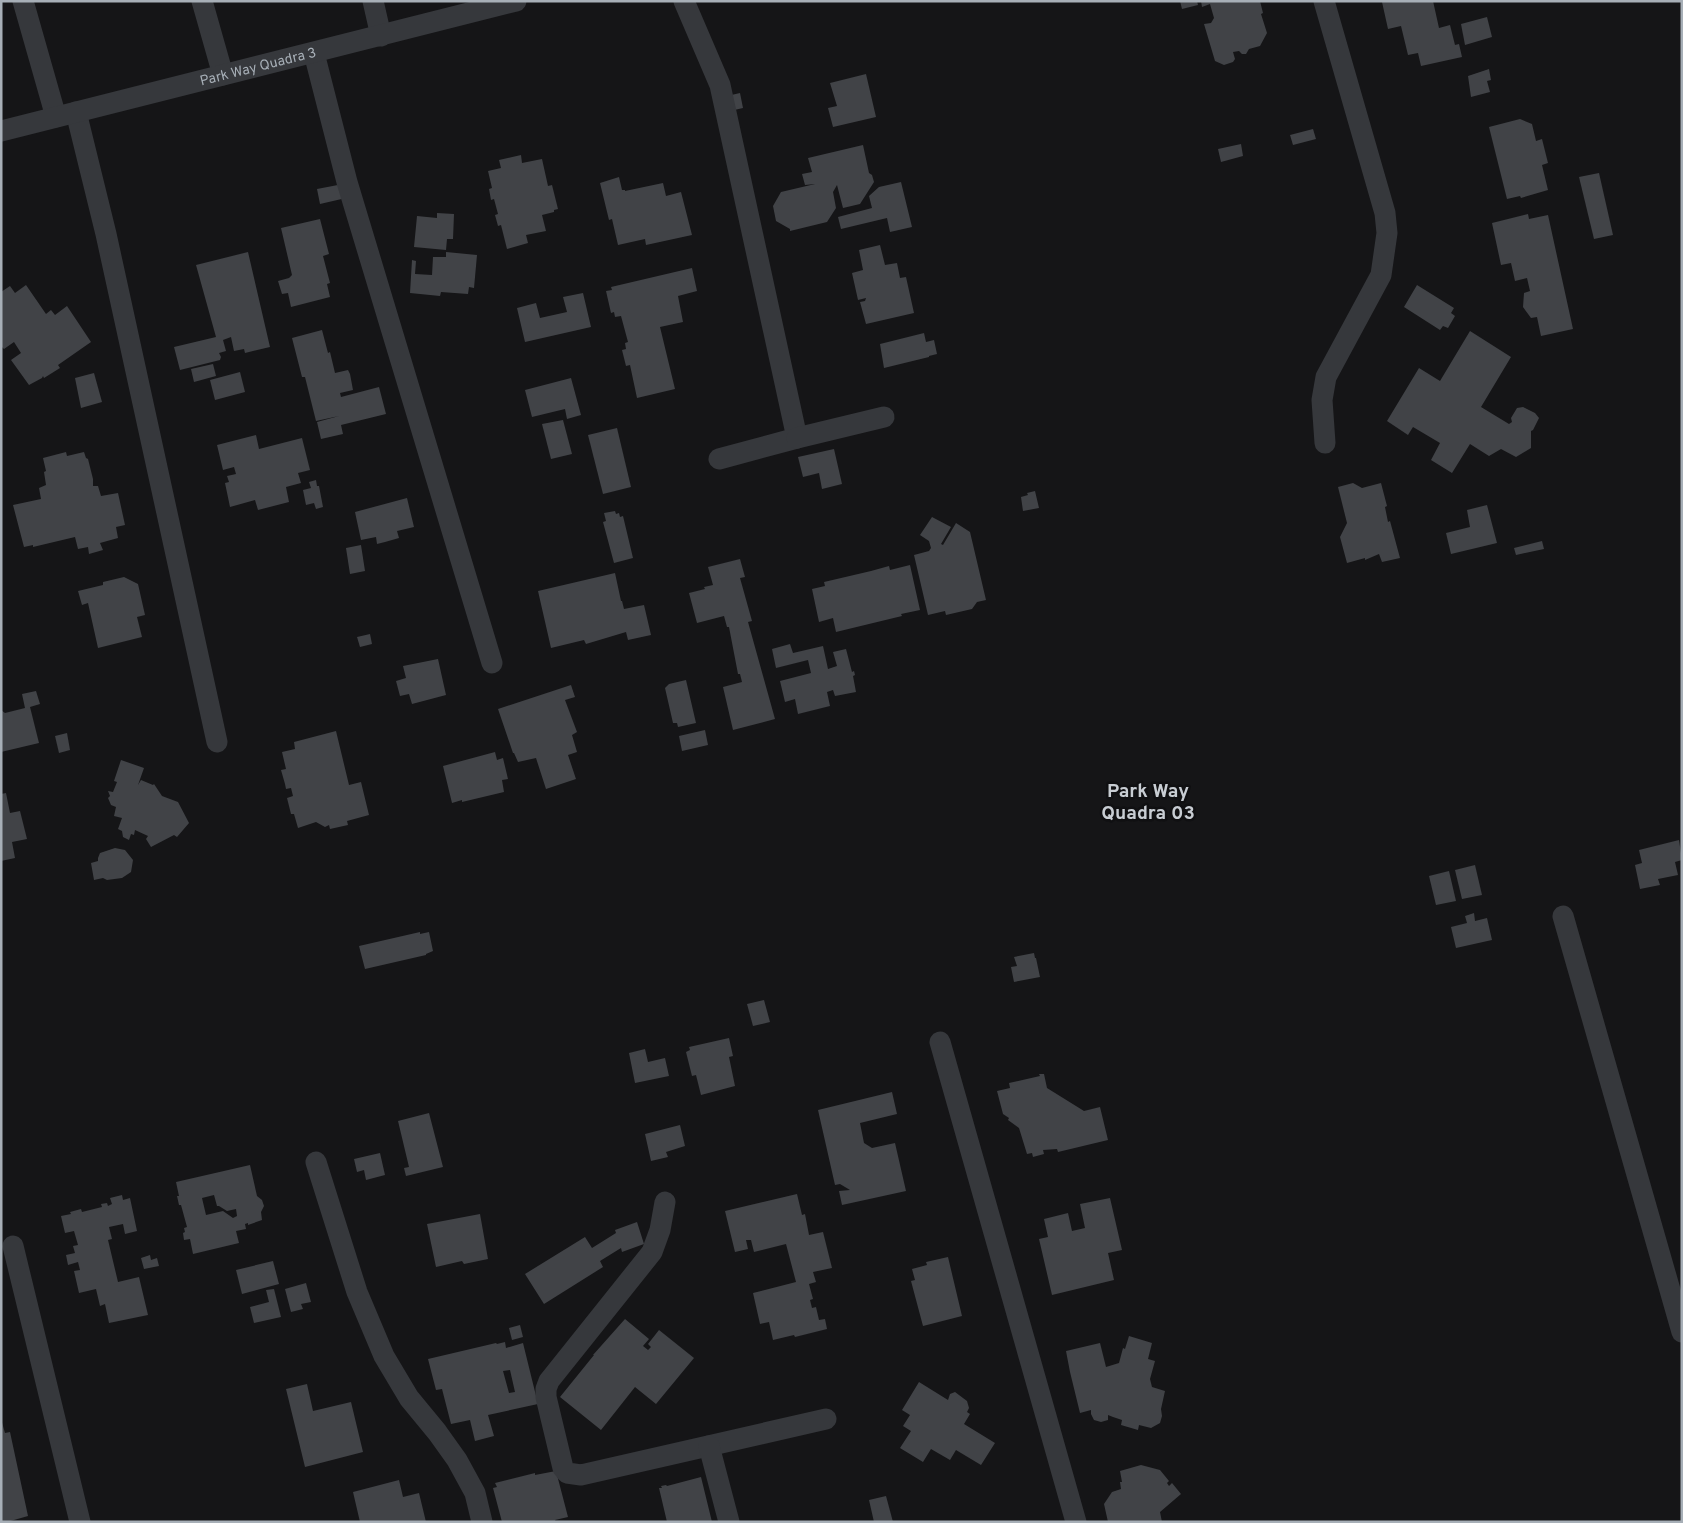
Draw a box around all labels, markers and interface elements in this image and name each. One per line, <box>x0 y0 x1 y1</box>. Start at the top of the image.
street label: Park Way Quadra 3 <box>198 45 318 90</box>
district label: Park Way Quadra 03 <box>1101 780 1195 826</box>

